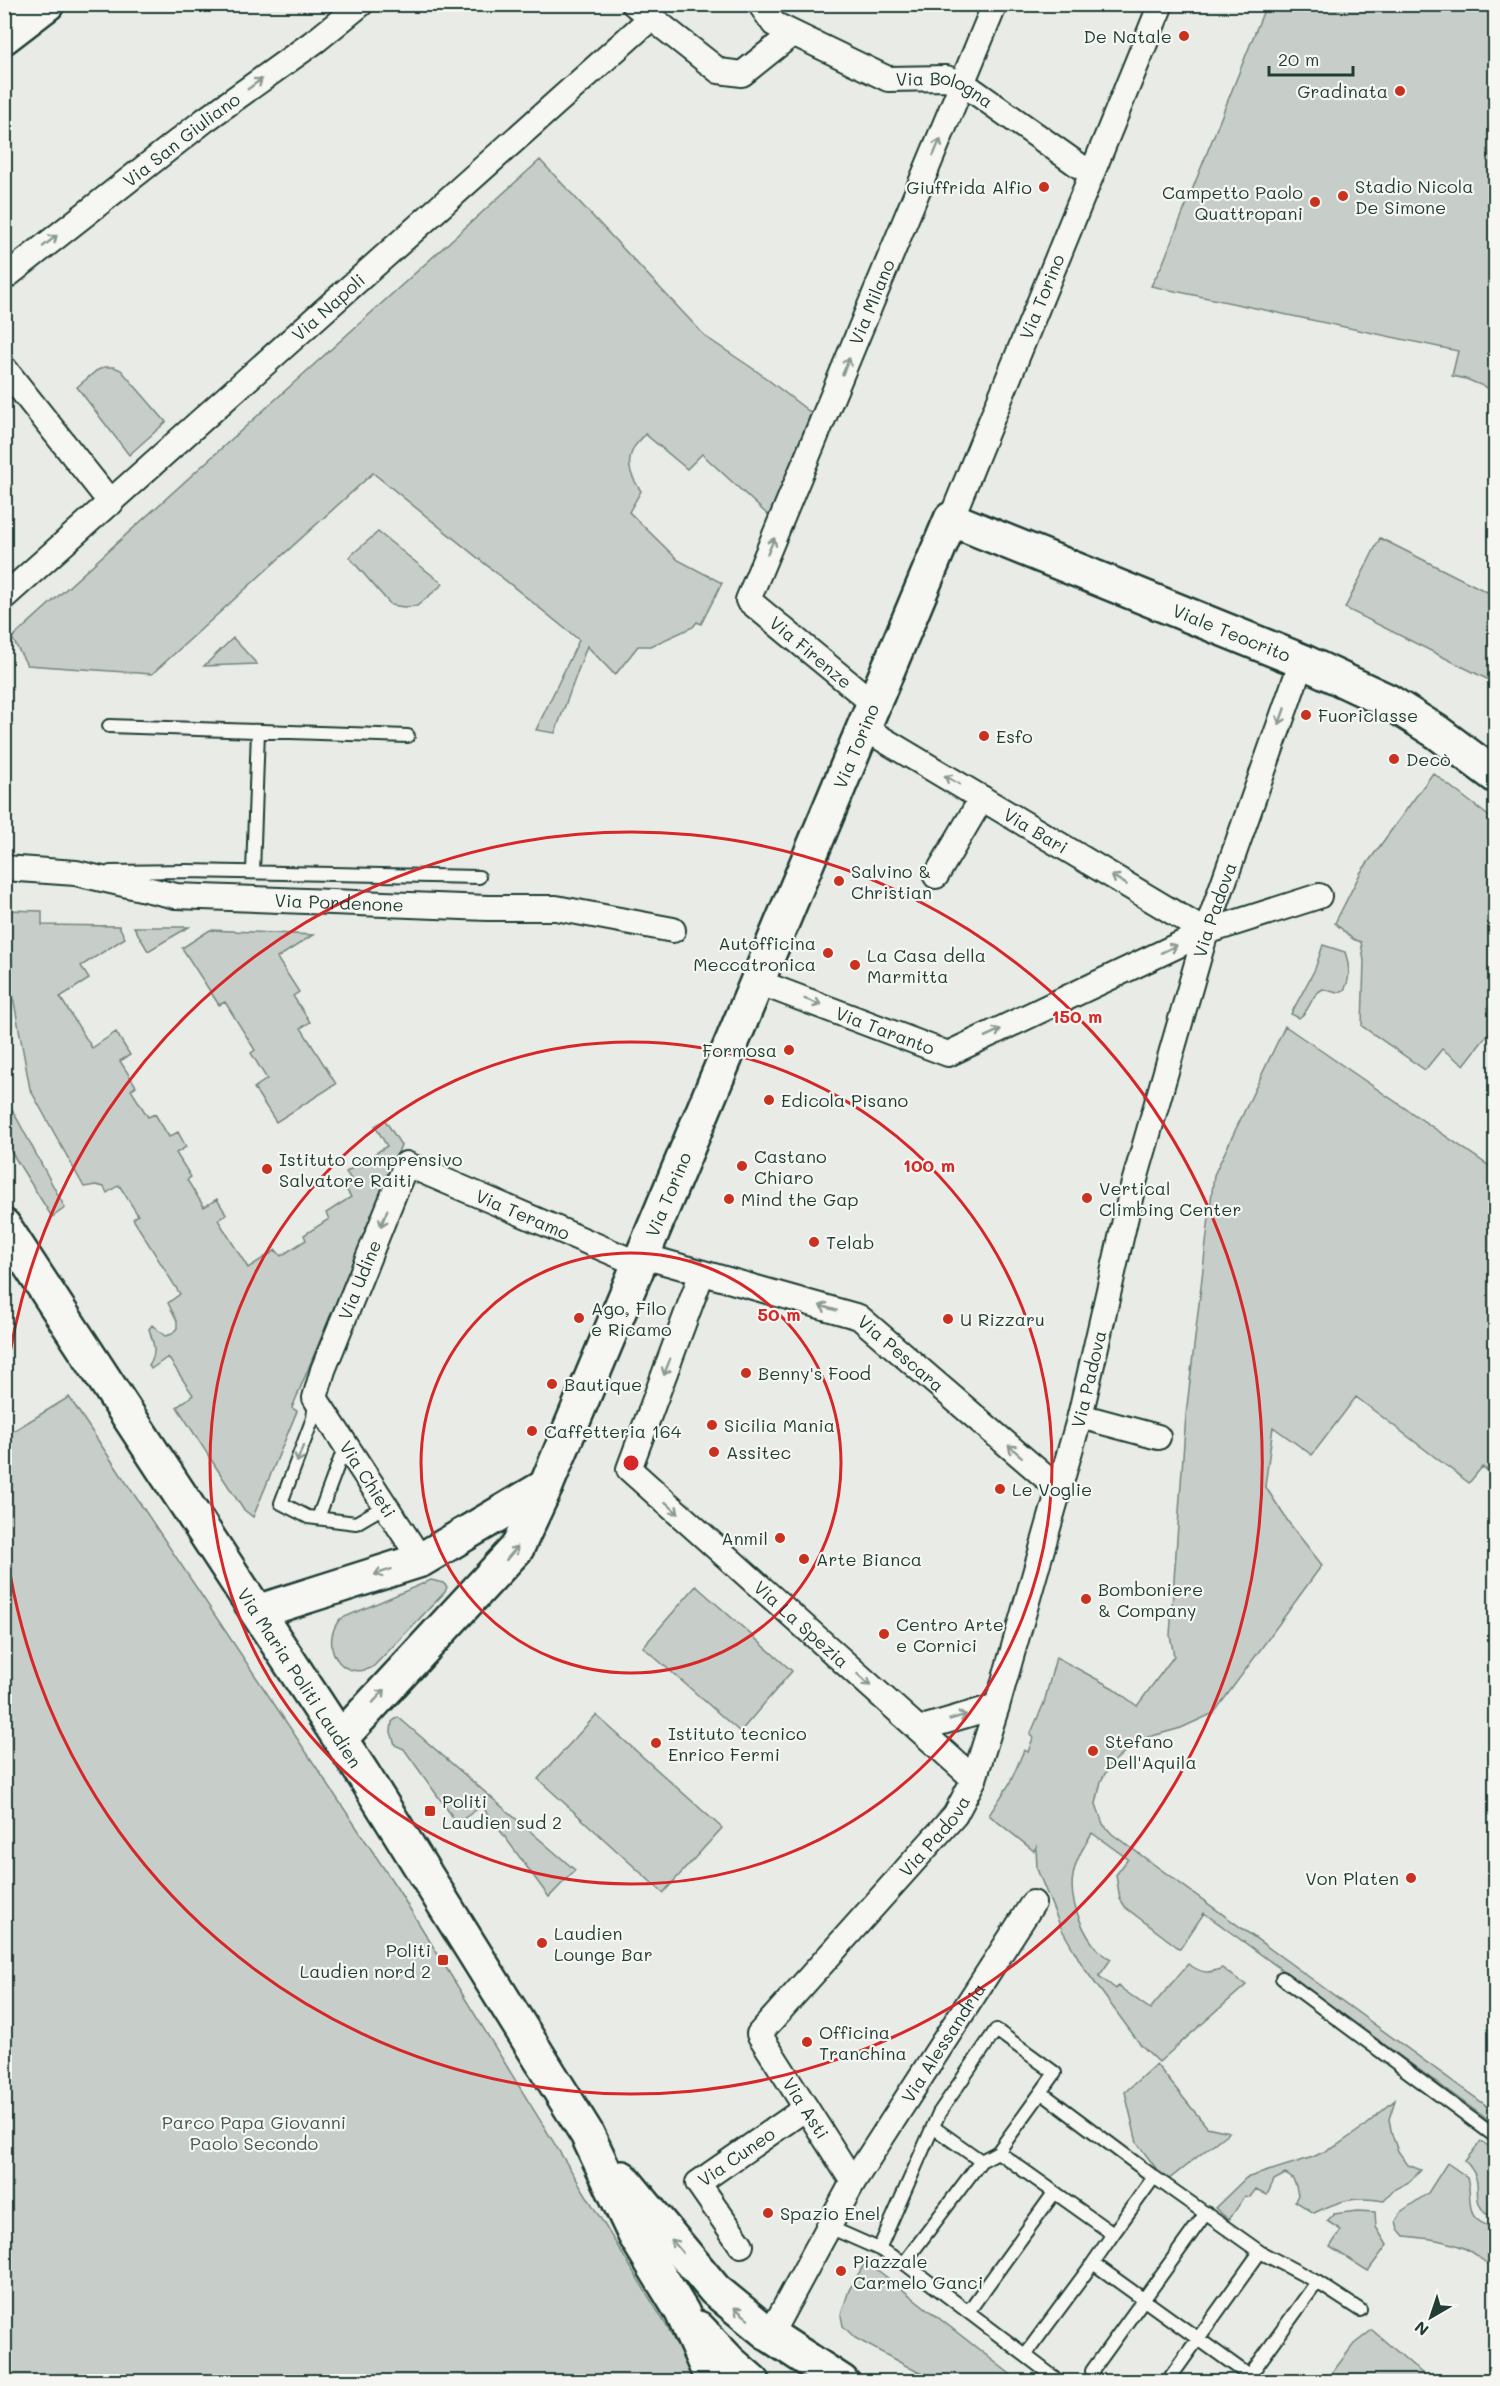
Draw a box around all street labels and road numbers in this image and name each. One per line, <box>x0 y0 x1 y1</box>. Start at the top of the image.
street label: Via Bologna <box>895 65 998 113</box>
street label: Via San Giuliano <box>118 87 245 192</box>
street label: Via Torino <box>1014 250 1070 343</box>
street label: Via Milano <box>843 255 900 348</box>
street label: Via Napoli <box>286 268 370 346</box>
street label: Viale Teocrito <box>1169 598 1295 667</box>
street label: Via Firenze <box>765 610 857 694</box>
street label: Via Torino <box>827 700 884 792</box>
street label: Via Bari <box>999 802 1072 859</box>
street label: Via Padova <box>1187 859 1242 960</box>
street label: Via Pordenone <box>274 888 404 917</box>
street label: Via Taranto <box>832 1001 938 1060</box>
street label: Via Torino <box>640 1148 697 1241</box>
street label: Via Teramo <box>472 1183 574 1245</box>
street label: Via Udine <box>332 1236 386 1323</box>
street label: Via Pescara <box>853 1309 950 1397</box>
street label: Via Padova <box>1065 1328 1111 1431</box>
street label: Via Chieti <box>334 1436 402 1522</box>
street label: Via La Spezia <box>749 1575 854 1673</box>
street label: Via Maria Politi Laudien <box>232 1583 368 1772</box>
street label: Via Padova <box>894 1791 975 1882</box>
street label: Via Alessandria <box>895 1978 990 2107</box>
street label: Via Asti <box>777 2073 835 2143</box>
street label: Via Cuneo <box>693 2121 780 2192</box>

